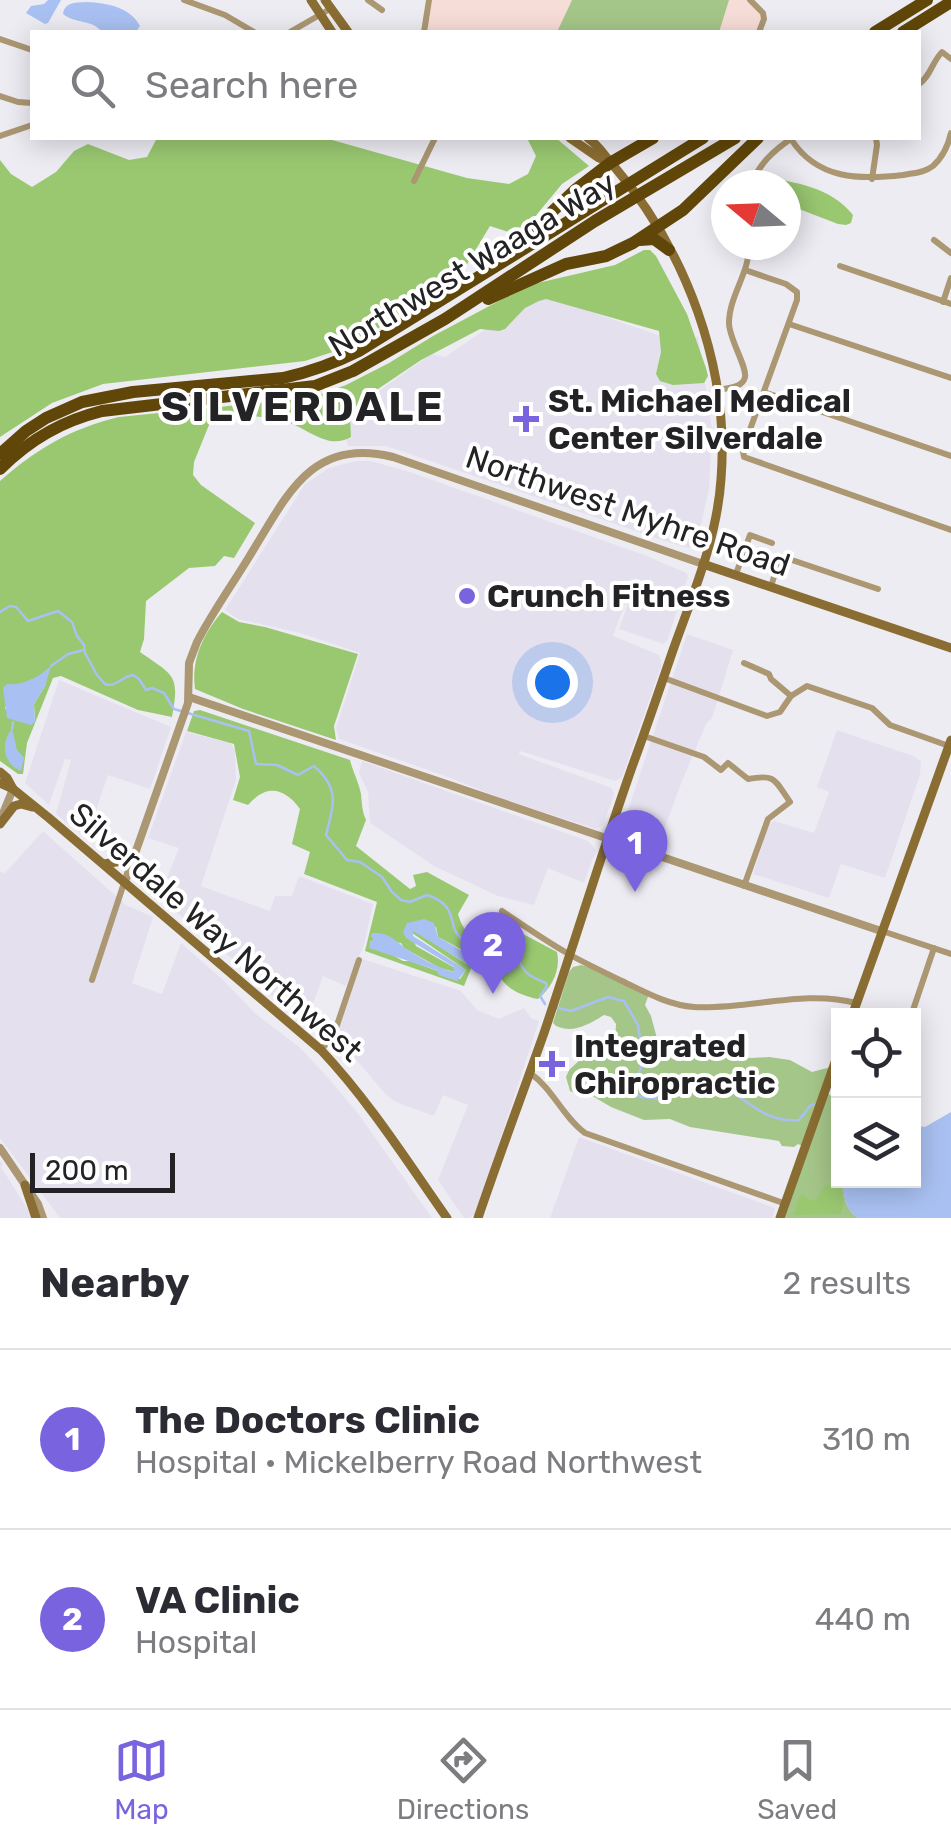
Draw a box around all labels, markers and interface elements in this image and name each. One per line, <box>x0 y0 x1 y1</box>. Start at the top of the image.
search box <box>30 30 921 140</box>
icon: search <box>65 58 120 113</box>
text: Search here <box>145 62 358 108</box>
street label: Northwest Waaga Way <box>322 163 622 365</box>
north arrow <box>711 170 801 260</box>
district label: SILVERDALE <box>161 382 445 432</box>
place label: St. Michael Medical Center Silverdale <box>548 382 851 457</box>
marker: St. Michael Medical Center Silverdale <box>513 406 539 432</box>
street label: Northwest Myhre Road <box>461 438 795 584</box>
place label: Crunch Fitness <box>487 577 730 615</box>
marker: Crunch Fitness <box>456 585 478 607</box>
your location <box>527 657 578 708</box>
street label: Silverdale Way Northwest <box>62 795 370 1069</box>
pin: 1 <box>602 810 668 892</box>
pin: 2 <box>460 912 526 994</box>
map controls <box>831 1008 921 1188</box>
button: locate <box>831 1008 921 1098</box>
place label: Integrated Chiropractic <box>574 1027 776 1102</box>
marker: Integrated Chiropractic <box>539 1051 565 1077</box>
button: layers <box>831 1098 921 1188</box>
scale bar <box>30 1148 175 1192</box>
text: 200 m <box>45 1154 129 1187</box>
text: Nearby <box>40 1258 190 1308</box>
text: 2 results <box>782 1264 911 1302</box>
text: The Doctors Clinic <box>135 1397 480 1443</box>
text: 1 <box>65 1420 80 1458</box>
text: 310 m <box>822 1420 911 1458</box>
text: Hospital · Mickelberry Road Northwest <box>135 1443 702 1481</box>
text: VA Clinic <box>135 1577 300 1623</box>
text: 2 <box>62 1600 83 1638</box>
text: 440 m <box>815 1600 911 1638</box>
text: Hospital <box>135 1623 257 1661</box>
tab: Map <box>114 1733 169 1826</box>
tab: Directions <box>397 1733 529 1826</box>
tab: Saved <box>757 1733 837 1826</box>

